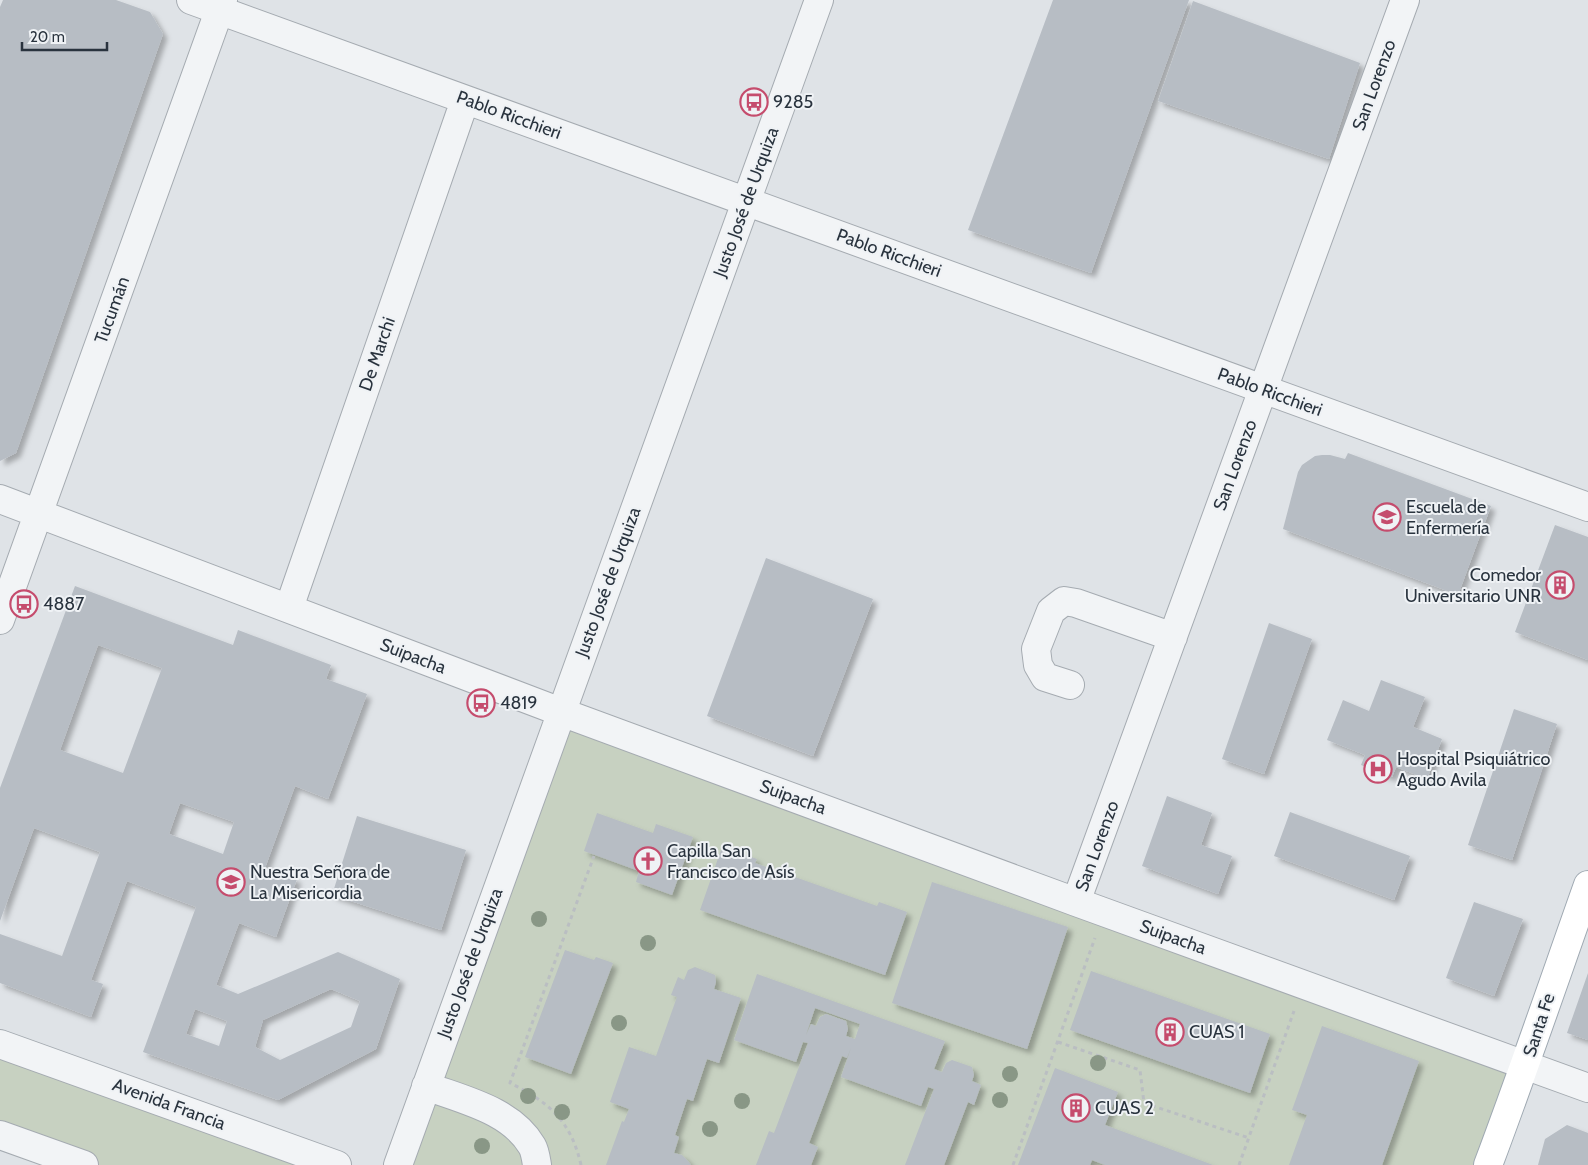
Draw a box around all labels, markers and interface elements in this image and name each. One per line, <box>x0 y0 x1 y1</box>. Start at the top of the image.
scale bar <box>22 20 108 52</box>
text: 20 m <box>30 28 65 46</box>
street label: San Lorenzo <box>1347 37 1401 133</box>
street label: Pablo Ricchieri <box>454 86 564 144</box>
bus stop icon: 9285 <box>739 87 769 117</box>
place label: 9285 <box>773 91 813 113</box>
street label: Justo José de Urquiza <box>708 124 783 281</box>
street label: Pablo Ricchieri <box>834 224 944 282</box>
street label: Tucumán <box>90 274 134 346</box>
street label: De Marchi <box>354 314 400 394</box>
street label: Pablo Ricchieri <box>1215 363 1325 421</box>
street label: San Lorenzo <box>1208 417 1262 513</box>
place label: Escuela de Enfermería <box>1406 496 1490 539</box>
school or university icon: Escuela de Enfermería <box>1372 502 1402 532</box>
street label: Justo José de Urquiza <box>570 504 645 661</box>
place label: Comedor Universitario UNR <box>1405 564 1541 607</box>
building icon: Comedor Universitario UNR <box>1545 570 1575 600</box>
bus stop icon: 4887 <box>9 589 39 619</box>
place label: 4887 <box>43 593 84 615</box>
street label: Suipacha <box>377 633 449 679</box>
bus stop icon: 4819 <box>466 688 496 718</box>
place label: 4819 <box>500 692 537 714</box>
place label: Hospital Psiquiátrico Agudo Avila <box>1397 748 1550 791</box>
hospital icon: Hospital Psiquiátrico Agudo Avila <box>1363 754 1393 784</box>
street label: Suipacha <box>757 775 829 819</box>
street label: San Lorenzo <box>1070 798 1124 894</box>
place label: Capilla San Francisco de Asís <box>667 840 794 883</box>
church icon: Capilla San Francisco de Asís <box>633 846 663 876</box>
place label: Nuestra Señora de La Misericordia <box>250 861 390 904</box>
school or university icon: Nuestra Señora de La Misericordia <box>216 867 246 897</box>
street label: Justo José de Urquiza <box>432 885 507 1042</box>
street label: Suipacha <box>1137 915 1209 959</box>
street label: Santa Fe <box>1518 990 1560 1060</box>
building icon: CUAS 1 <box>1155 1017 1185 1047</box>
place label: CUAS 1 <box>1189 1021 1244 1043</box>
street label: Avenida Francia <box>110 1073 229 1135</box>
building icon: CUAS 2 <box>1061 1093 1091 1123</box>
place label: CUAS 2 <box>1095 1097 1154 1119</box>

